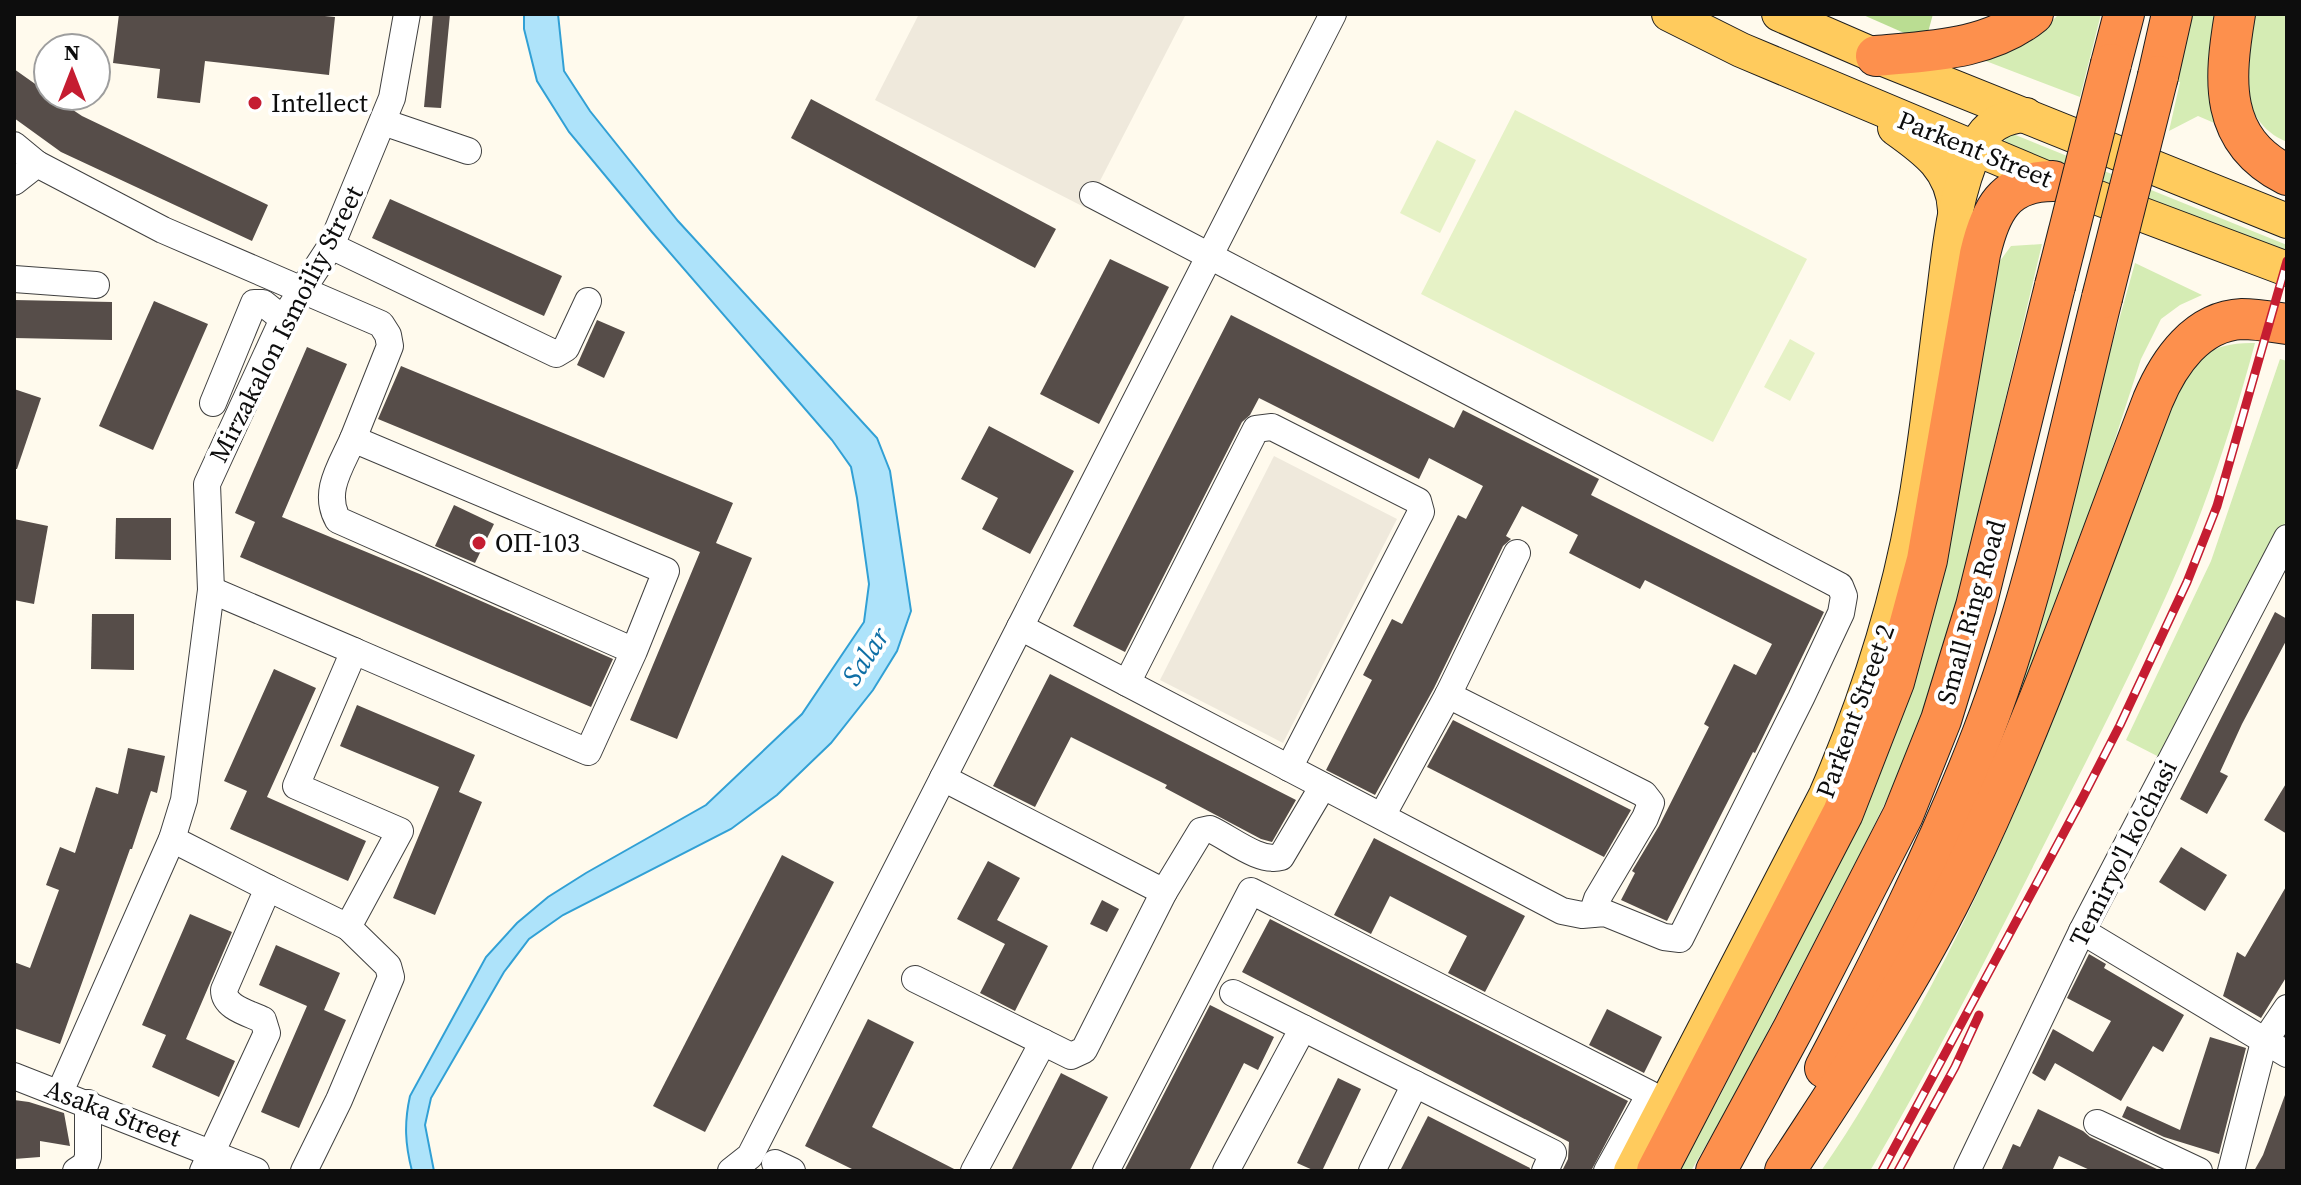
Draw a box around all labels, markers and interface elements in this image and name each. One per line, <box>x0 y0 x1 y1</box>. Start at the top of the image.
north arrow <box>32 32 112 112</box>
text: N <box>64 37 80 67</box>
place label: Intellect <box>271 85 368 121</box>
marker: Intellect <box>246 94 264 112</box>
street label: Parkent Street <box>1892 102 2058 197</box>
street label: Mirzakalon Ismoiliy Street <box>200 179 372 469</box>
street label: Small Ring Road <box>1927 515 2015 708</box>
place label: ОП-103 <box>495 525 580 561</box>
marker: ОП-103 <box>470 534 488 552</box>
water label: Salar <box>832 619 898 692</box>
street label: Parkent Street 2 <box>1807 619 1903 803</box>
street label: Temiryo'l ko'chasi <box>2060 753 2186 953</box>
street label: Asaka Street <box>40 1071 186 1156</box>

